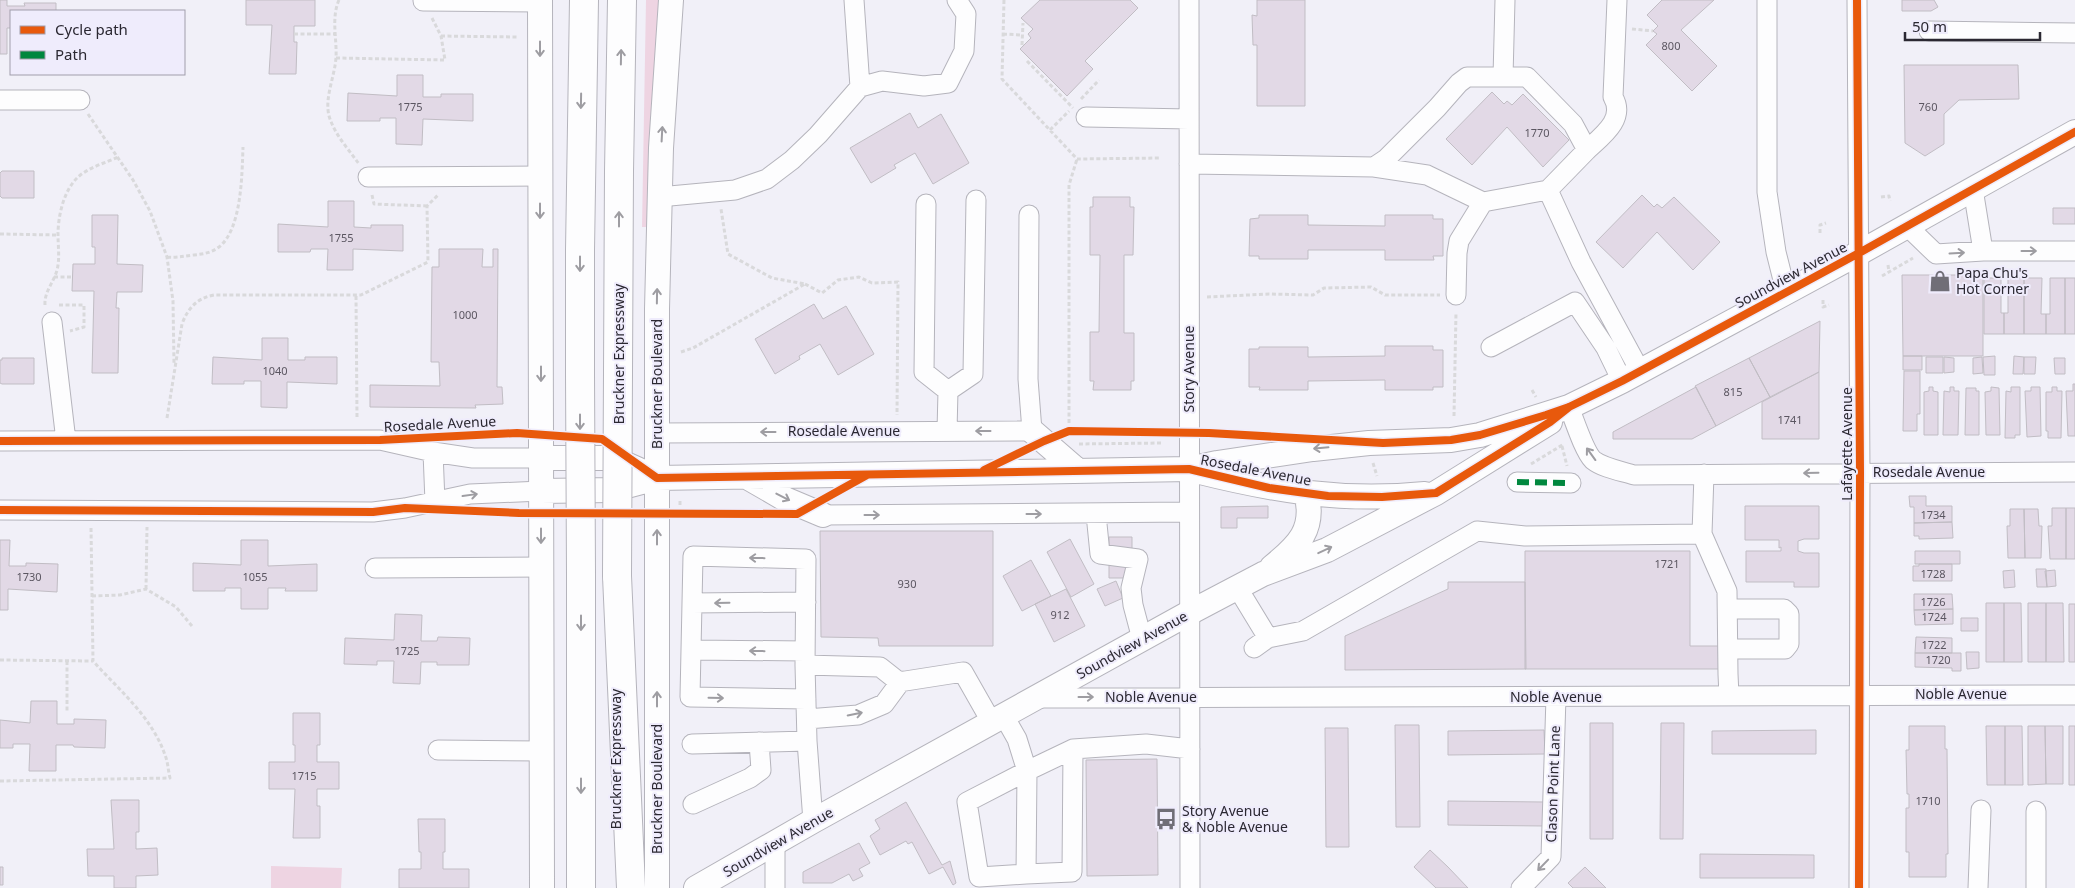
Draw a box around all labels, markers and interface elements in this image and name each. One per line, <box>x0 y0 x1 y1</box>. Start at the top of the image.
legend <box>10 10 185 75</box>
scale bar <box>1905 10 2040 42</box>
text: 50 m <box>1912 16 1947 36</box>
text: Cycle path <box>55 19 128 39</box>
house number: 800 <box>1662 38 1680 53</box>
one-way arrow <box>535 40 545 56</box>
text: Path <box>55 44 87 64</box>
one-way arrow <box>616 49 626 65</box>
one-way arrow <box>577 93 586 109</box>
house number: 1775 <box>397 99 423 114</box>
house number: 760 <box>1919 99 1937 114</box>
house number: 1770 <box>1524 125 1550 140</box>
one-way arrow <box>658 126 667 142</box>
one-way arrow <box>535 202 545 219</box>
one-way arrow <box>614 211 624 228</box>
house number: 1755 <box>328 230 354 245</box>
street label: Soundview Avenue <box>1731 237 1850 312</box>
one-way arrow <box>2020 246 2037 256</box>
one-way arrow <box>1948 248 1964 257</box>
one-way arrow <box>575 255 585 271</box>
place label: Papa Chu's Hot Corner <box>1956 263 2029 298</box>
shop icon: Papa Chu's Hot Corner <box>1927 268 1953 294</box>
street label: Bruckner Expressway <box>609 283 628 424</box>
one-way arrow <box>652 289 662 305</box>
house number: 1000 <box>452 307 478 322</box>
street label: Bruckner Boulevard <box>647 319 666 449</box>
street label: Story Avenue <box>1179 325 1198 412</box>
house number: 1040 <box>262 363 288 378</box>
one-way arrow <box>536 365 546 381</box>
house number: 815 <box>1724 384 1742 399</box>
street label: Lafayette Avenue <box>1837 387 1856 501</box>
street label: Rosedale Avenue <box>383 411 497 436</box>
house number: 1741 <box>1777 412 1803 427</box>
one-way arrow <box>575 414 585 430</box>
street label: Rosedale Avenue <box>788 421 900 440</box>
one-way arrow <box>976 426 992 436</box>
one-way arrow <box>761 427 777 437</box>
one-way arrow <box>1313 444 1329 453</box>
one-way arrow <box>1586 447 1596 461</box>
street label: Rosedale Avenue <box>1199 449 1313 490</box>
street label: Rosedale Avenue <box>1873 462 1985 481</box>
one-way arrow <box>1803 468 1820 478</box>
one-way arrow <box>462 490 478 500</box>
one-way arrow <box>775 493 790 502</box>
house number: 1734 <box>1920 507 1946 522</box>
one-way arrow <box>1026 509 1042 519</box>
one-way arrow <box>863 510 879 520</box>
one-way arrow <box>536 528 546 544</box>
one-way arrow <box>652 529 662 546</box>
one-way arrow <box>1317 545 1332 555</box>
one-way arrow <box>749 553 765 562</box>
house number: 1721 <box>1654 556 1680 571</box>
house number: 1728 <box>1920 566 1946 581</box>
house number: 1730 <box>16 569 42 584</box>
house number: 1055 <box>242 569 268 584</box>
house number: 930 <box>898 576 916 591</box>
house number: 1726 <box>1920 594 1946 609</box>
one-way arrow <box>714 598 730 608</box>
street label: Soundview Avenue <box>1073 606 1191 683</box>
house number: 912 <box>1051 607 1069 622</box>
house number: 1724 <box>1921 609 1947 624</box>
one-way arrow <box>576 614 586 631</box>
house number: 1722 <box>1921 637 1947 652</box>
house number: 1725 <box>394 643 420 658</box>
one-way arrow <box>749 646 765 656</box>
house number: 1720 <box>1925 652 1951 667</box>
street label: Noble Avenue <box>1915 684 2007 703</box>
street label: Noble Avenue <box>1105 687 1197 706</box>
street label: Noble Avenue <box>1510 687 1602 706</box>
street label: Bruckner Expressway <box>606 688 625 829</box>
one-way arrow <box>652 692 662 708</box>
one-way arrow <box>1078 692 1094 702</box>
one-way arrow <box>708 693 724 703</box>
one-way arrow <box>846 709 862 719</box>
street label: Bruckner Boulevard <box>647 724 666 854</box>
street label: Clason Point Lane <box>1541 725 1564 843</box>
house number: 1715 <box>291 768 317 783</box>
one-way arrow <box>576 777 586 793</box>
house number: 1710 <box>1915 793 1941 808</box>
place label: Story Avenue & Noble Avenue <box>1182 801 1288 836</box>
street label: Soundview Avenue <box>719 802 836 881</box>
bus stop icon: Story Avenue & Noble Avenue <box>1153 806 1179 832</box>
one-way arrow <box>1537 859 1549 872</box>

